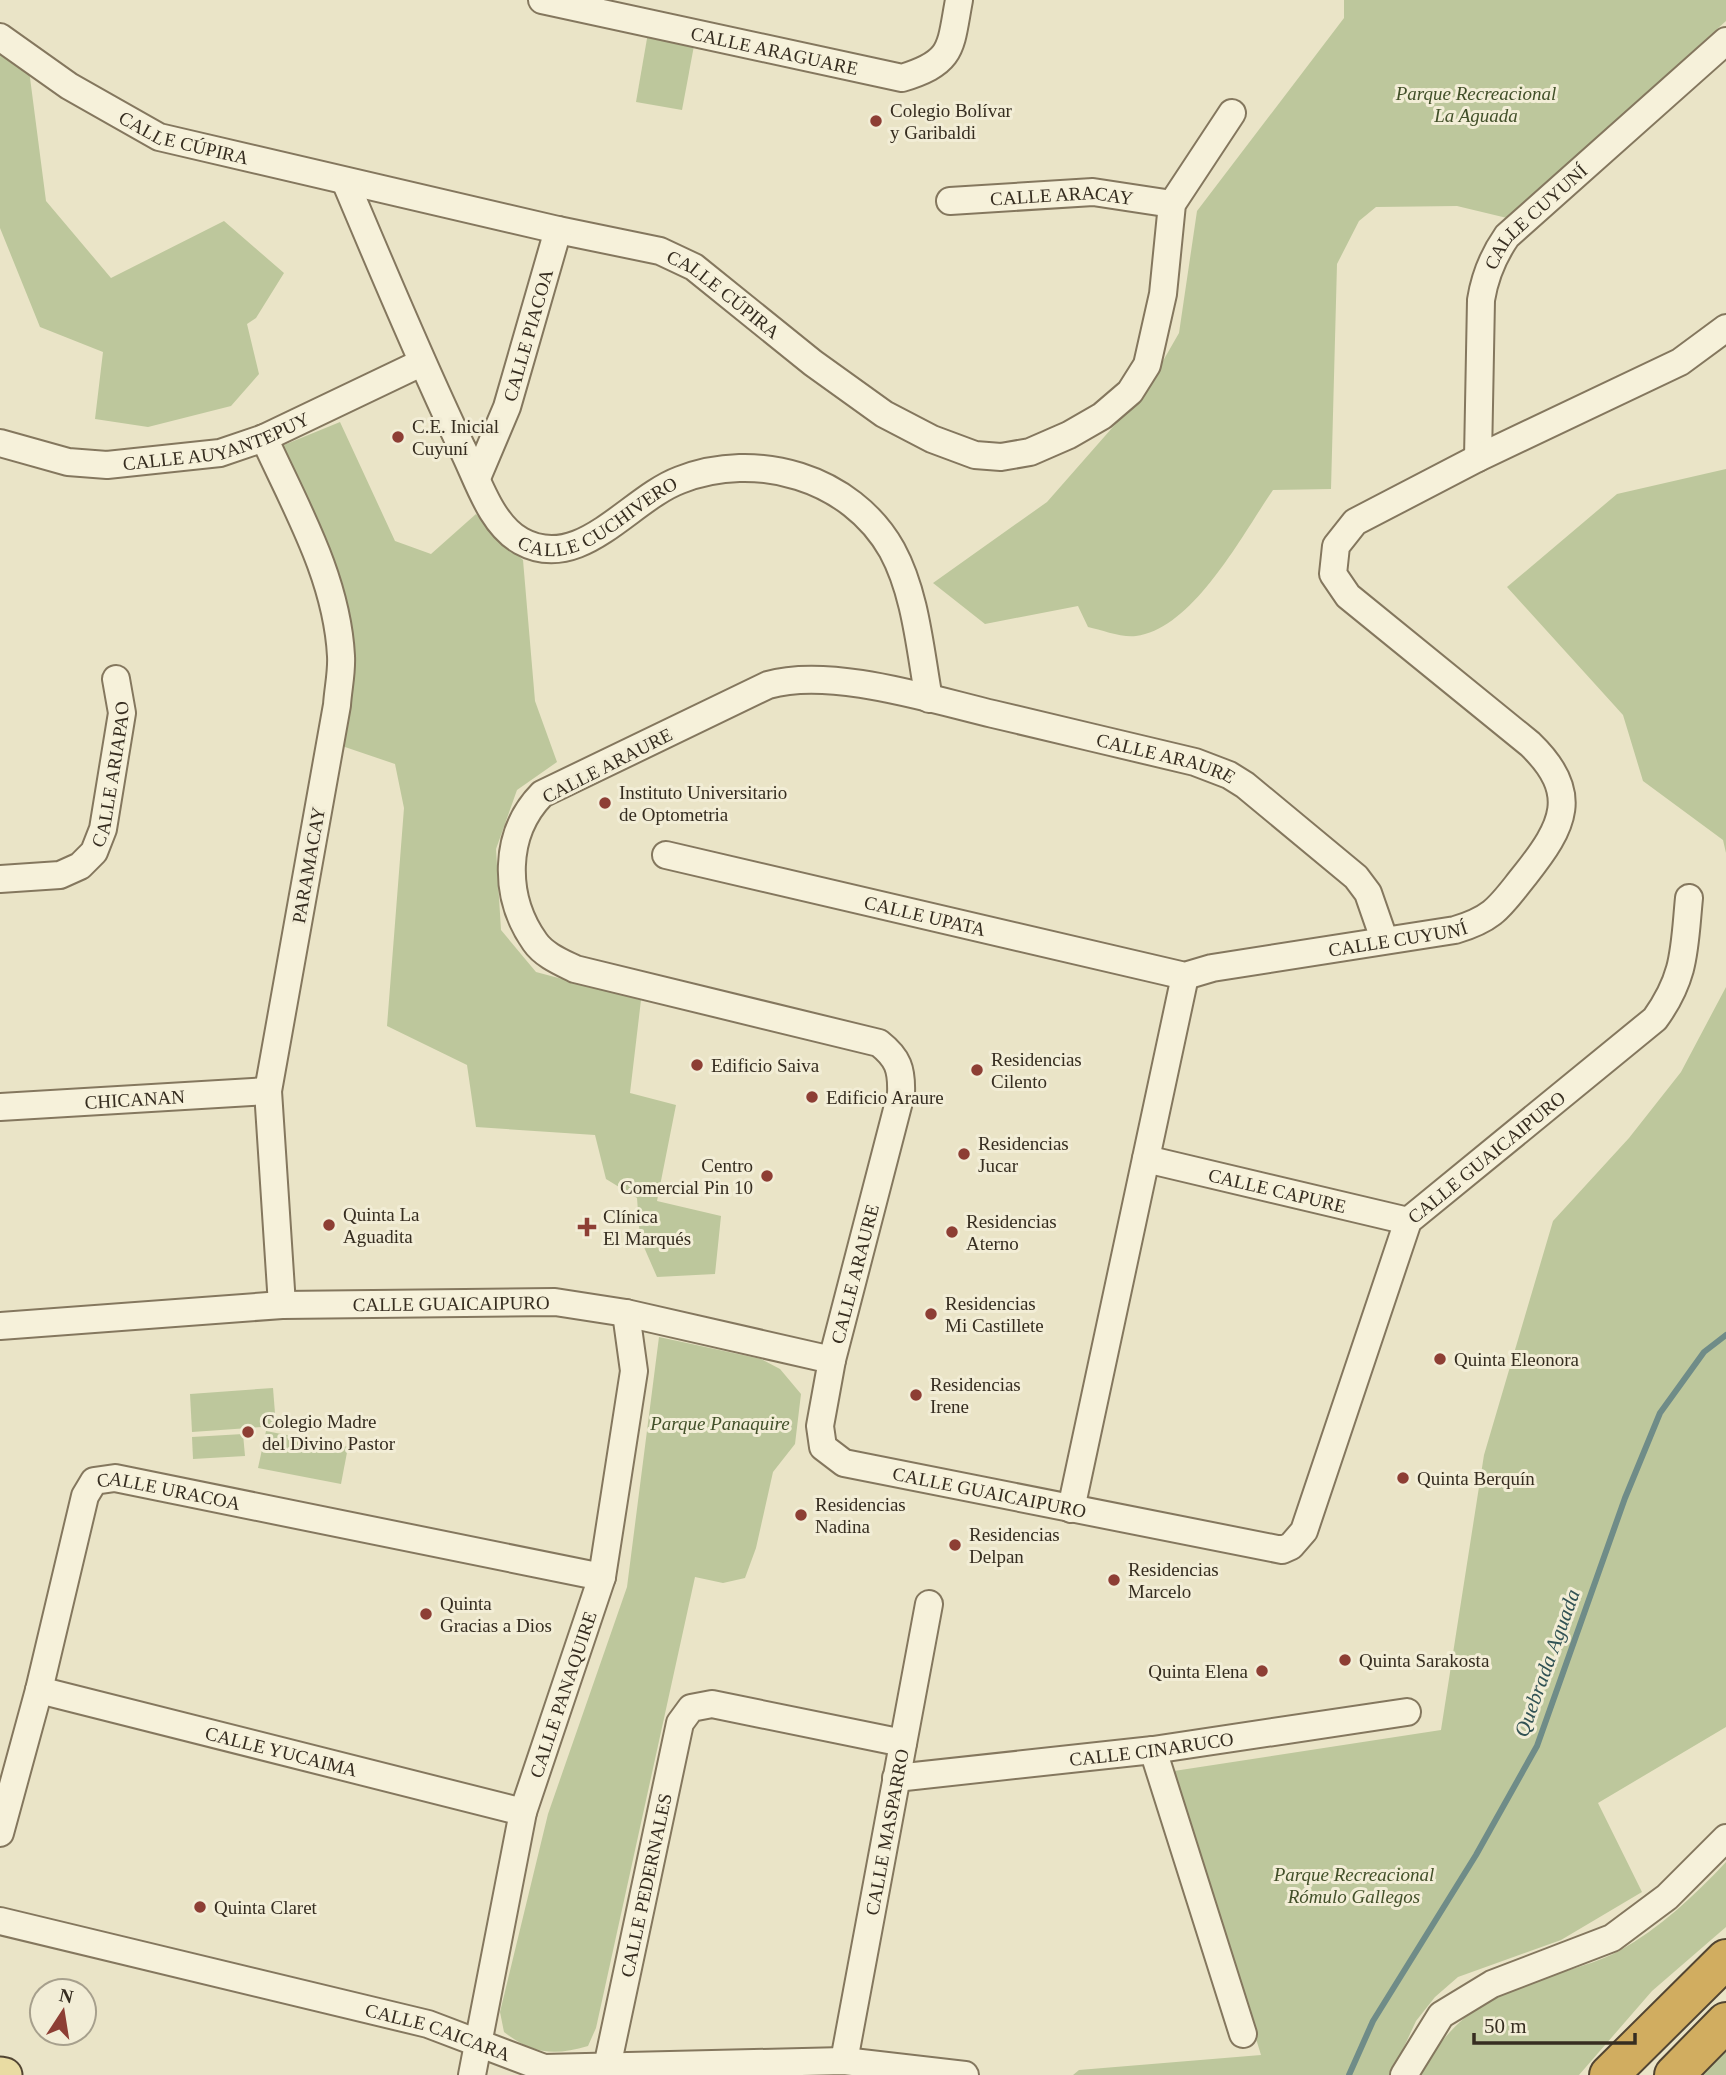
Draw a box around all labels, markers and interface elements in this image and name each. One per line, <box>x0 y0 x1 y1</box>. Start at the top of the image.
street label: CALLE ARAGUARE <box>689 23 860 79</box>
park label: Parque Recreacional La Aguada <box>1395 83 1556 126</box>
place label: Colegio Bolívar y Garibaldi <box>890 100 1013 143</box>
street label: CALLE CÚPIRA <box>115 107 251 169</box>
marker: Colegio Bolívar y Garibaldi <box>868 113 884 129</box>
street label: CALLE CUYUNÍ <box>1480 160 1591 273</box>
street label: CALLE ARACAY <box>990 182 1135 209</box>
street label: CALLE CÚPIRA <box>664 246 784 343</box>
street label: CALLE PIACOA <box>499 266 557 404</box>
street label: CALLE AUYANTEPUY <box>122 408 313 474</box>
place label: C.E. Inicial Cuyuní <box>412 416 499 459</box>
marker: C.E. Inicial Cuyuní <box>390 429 406 445</box>
street label: CALLE CUCHIVERO <box>515 473 681 560</box>
street label: CALLE ARIAPAO <box>87 700 133 850</box>
street label: CALLE ARAURE <box>539 724 676 807</box>
street label: CALLE ARAURE <box>1094 729 1239 787</box>
place label: Instituto Universitario de Optometria <box>619 782 787 825</box>
marker: Instituto Universitario de Optometria <box>597 795 613 811</box>
street label: PARAMACAY <box>288 805 329 925</box>
street label: CALLE UPATA <box>862 892 988 940</box>
street label: CALLE CUYUNÍ <box>1327 917 1470 961</box>
place label: Residencias Cilento <box>991 1049 1082 1092</box>
place label: Edificio Saiva <box>711 1055 820 1076</box>
marker: Edificio Saiva <box>689 1057 705 1073</box>
marker: Residencias Cilento <box>969 1062 985 1078</box>
street label: CHICANAN <box>84 1086 186 1113</box>
place label: Edificio Araure <box>826 1087 944 1108</box>
street label: CALLE GUAICAIPURO <box>1404 1087 1570 1228</box>
marker: Edificio Araure <box>804 1089 820 1105</box>
place label: Residencias Jucar <box>978 1133 1069 1176</box>
marker: Residencias Jucar <box>956 1146 972 1162</box>
place label: Centro Comercial Pin 10 <box>620 1155 753 1198</box>
street label: CALLE CAPURE <box>1206 1164 1348 1217</box>
marker: Centro Comercial Pin 10 <box>759 1168 775 1184</box>
street label: CALLE ARAURE <box>827 1202 883 1346</box>
place label: Quinta La Aguadita <box>343 1204 420 1247</box>
place label: Clínica El Marqués <box>603 1206 691 1249</box>
place label: Residencias Aterno <box>966 1211 1057 1254</box>
marker: Quinta La Aguadita <box>321 1217 337 1233</box>
marker: Clínica El Marqués <box>577 1217 597 1237</box>
marker: Residencias Aterno <box>944 1224 960 1240</box>
street label: CALLE GUAICAIPURO <box>353 1292 550 1315</box>
place label: Residencias Mi Castillete <box>945 1293 1044 1336</box>
marker: Residencias Mi Castillete <box>923 1306 939 1322</box>
place label: Quinta Eleonora <box>1454 1349 1580 1370</box>
marker: Quinta Eleonora <box>1432 1351 1448 1367</box>
place label: Residencias Irene <box>930 1374 1021 1417</box>
marker: Residencias Irene <box>908 1387 924 1403</box>
place label: Colegio Madre del Divino Pastor <box>262 1411 396 1454</box>
park label: Parque Panaquire <box>649 1413 790 1434</box>
marker: Colegio Madre del Divino Pastor <box>240 1424 256 1440</box>
street label: CALLE GUAICAIPURO <box>891 1463 1088 1522</box>
street label: CALLE URACOA <box>95 1467 243 1514</box>
place label: Quinta Berquín <box>1417 1468 1535 1489</box>
marker: Quinta Berquín <box>1395 1470 1411 1486</box>
place label: Residencias Nadina <box>815 1494 906 1537</box>
marker: Residencias Nadina <box>793 1507 809 1523</box>
place label: Residencias Delpan <box>969 1524 1060 1567</box>
marker: Residencias Delpan <box>947 1537 963 1553</box>
place label: Residencias Marcelo <box>1128 1559 1219 1602</box>
marker: Residencias Marcelo <box>1106 1572 1122 1588</box>
water label: Quebrada Aguada <box>1509 1586 1585 1740</box>
place label: Quinta Gracias a Dios <box>440 1593 552 1636</box>
marker: Quinta Gracias a Dios <box>418 1606 434 1622</box>
street label: CALLE PANAQUIRE <box>525 1609 601 1780</box>
place label: Quinta Sarakosta <box>1359 1650 1490 1671</box>
marker: Quinta Sarakosta <box>1337 1652 1353 1668</box>
place label: Quinta Elena <box>1148 1661 1249 1682</box>
marker: Quinta Elena <box>1254 1663 1270 1679</box>
street label: CALLE YUCAIMA <box>203 1722 360 1781</box>
street label: CALLE CINARUCO <box>1068 1728 1235 1770</box>
street label: CALLE MASPARRO <box>861 1747 913 1917</box>
street label: CALLE PEDERNALES <box>616 1791 676 1979</box>
park label: Parque Recreacional Rómulo Gallegos <box>1273 1864 1434 1907</box>
place label: Quinta Claret <box>214 1897 318 1918</box>
marker: Quinta Claret <box>192 1899 208 1915</box>
north arrow <box>28 1977 98 2047</box>
text: N <box>58 1984 76 2008</box>
street label: CALLE CAICARA <box>363 1999 514 2065</box>
scale bar <box>1474 2002 1635 2046</box>
text: 50 m <box>1484 2014 1527 2038</box>

